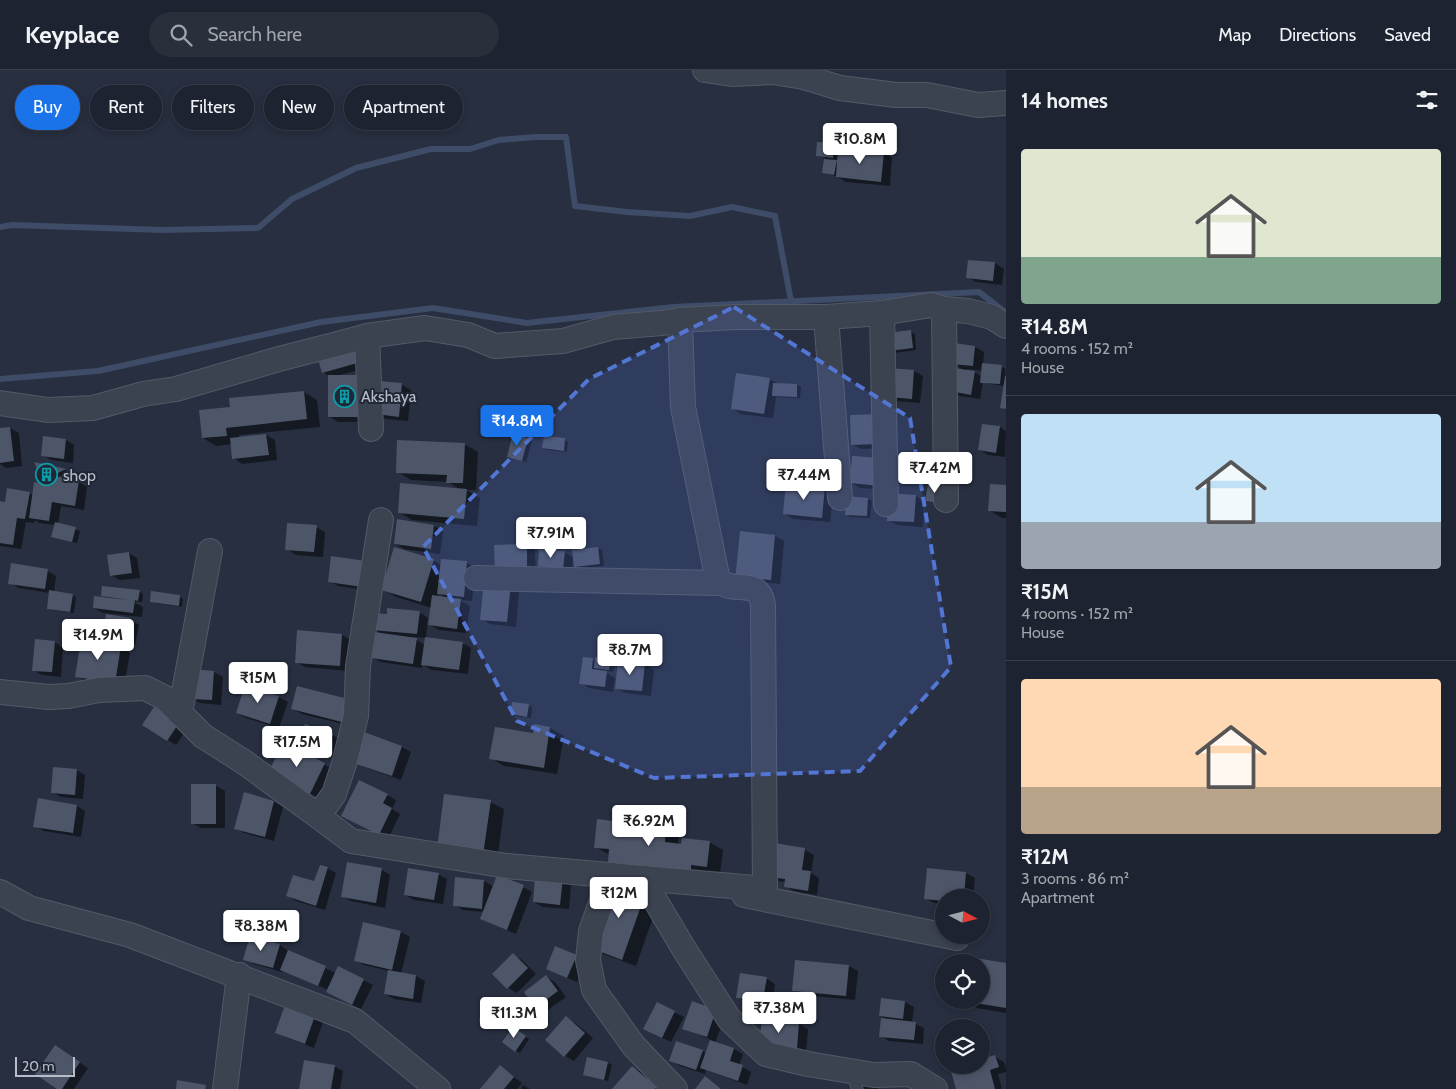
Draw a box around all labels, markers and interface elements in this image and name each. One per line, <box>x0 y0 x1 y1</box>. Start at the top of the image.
search box <box>149 12 499 57</box>
text: Keyplace <box>25 20 119 49</box>
icon: search <box>167 21 195 49</box>
text: Search here <box>207 23 302 46</box>
text: Map <box>1218 24 1251 46</box>
text: Directions <box>1279 24 1356 46</box>
text: Saved <box>1384 24 1431 46</box>
chip: Buy <box>15 85 80 130</box>
chip: Rent <box>90 85 162 130</box>
chip: Filters <box>172 85 254 130</box>
chip: New <box>264 85 334 130</box>
chip: Apartment <box>344 85 463 130</box>
icon: filters <box>1413 86 1441 114</box>
text: 14 homes <box>1021 88 1108 113</box>
pin: ₹10.8M <box>819 122 901 165</box>
text: ₹10.8M <box>834 129 886 148</box>
icon: home <box>1186 181 1276 271</box>
text: ₹14.8M <box>1021 314 1088 339</box>
text: 4 rooms · 152 m² <box>1021 339 1133 358</box>
text: House <box>1021 358 1064 377</box>
building icon: Akshaya <box>333 384 357 408</box>
place label: Akshaya <box>361 387 417 406</box>
pin: ₹14.8M <box>476 404 558 447</box>
text: ₹14.8M <box>491 411 543 430</box>
icon: home <box>1186 447 1276 537</box>
pin: ₹7.42M <box>894 452 976 494</box>
pin: ₹7.44M <box>763 458 845 501</box>
text: ₹7.42M <box>909 458 961 477</box>
building icon: shop <box>35 463 59 487</box>
text: ₹7.44M <box>777 465 831 484</box>
place label: shop <box>63 466 96 485</box>
pin: ₹7.91M <box>510 516 592 559</box>
text: ₹7.91M <box>527 523 575 542</box>
text: ₹15M <box>1021 579 1069 604</box>
text: 4 rooms · 152 m² <box>1021 604 1133 623</box>
pin: ₹14.9M <box>57 618 139 661</box>
text: House <box>1021 623 1064 642</box>
text: ₹14.9M <box>73 625 123 644</box>
pin: ₹8.7M <box>595 634 665 676</box>
text: ₹8.7M <box>608 640 652 659</box>
pin: ₹15M <box>228 662 288 704</box>
text: ₹15M <box>240 668 276 687</box>
icon: home <box>1186 712 1276 802</box>
pin: ₹17.5M <box>256 726 338 768</box>
text: ₹17.5M <box>273 732 321 751</box>
pin: ₹6.92M <box>608 804 690 847</box>
text: ₹6.92M <box>623 811 675 830</box>
text: ₹12M <box>1021 844 1069 869</box>
text: 3 rooms · 86 m² <box>1021 869 1129 888</box>
pin: ₹12M <box>589 876 649 919</box>
text: ₹12M <box>601 883 637 902</box>
text: Apartment <box>1021 888 1094 907</box>
north arrow <box>935 889 990 944</box>
map controls <box>935 889 990 1074</box>
pin: ₹8.38M <box>220 910 302 952</box>
text: ₹8.38M <box>234 916 288 935</box>
button: locate <box>935 954 990 1009</box>
pin: ₹7.38M <box>738 992 820 1034</box>
pin: ₹11.3M <box>473 996 555 1039</box>
text: ₹7.38M <box>753 998 805 1017</box>
text: ₹11.3M <box>491 1003 537 1022</box>
button: layers <box>935 1019 990 1074</box>
scale bar <box>15 1054 75 1077</box>
text: 20 m <box>22 1057 55 1075</box>

